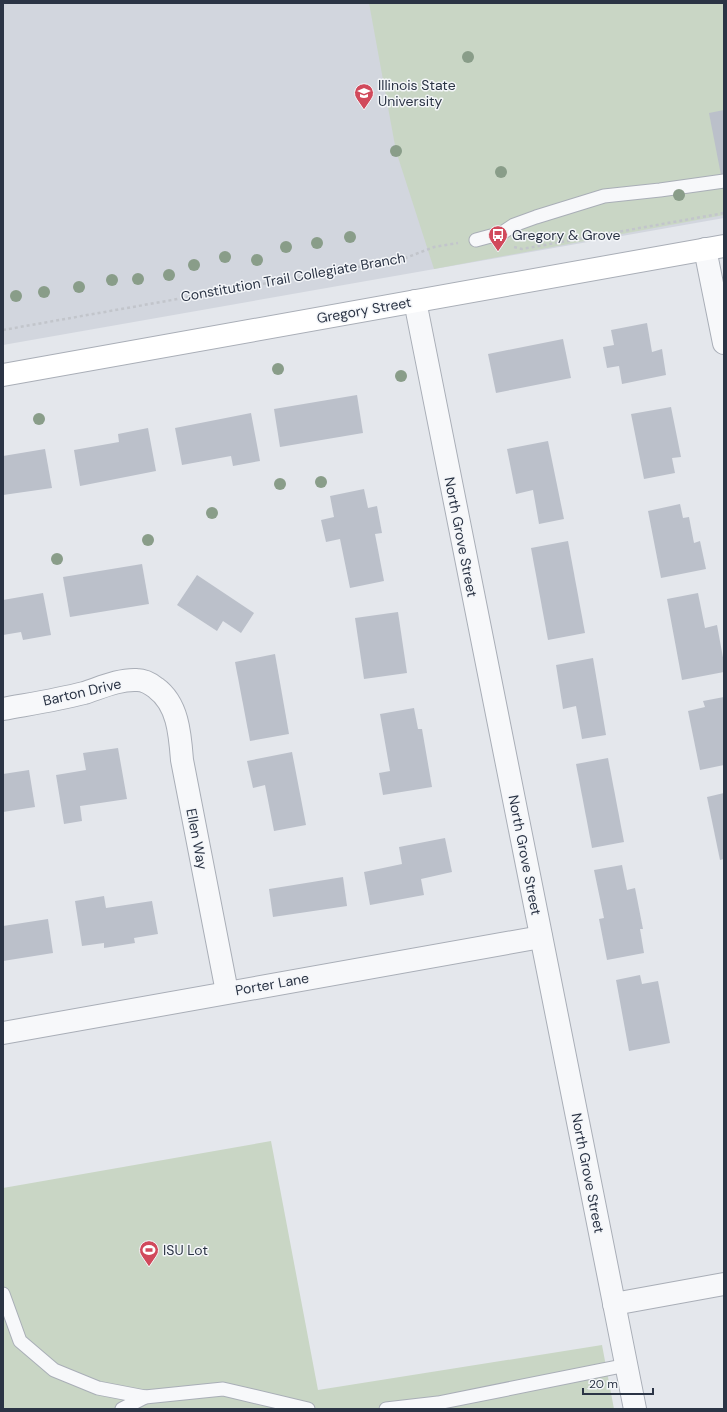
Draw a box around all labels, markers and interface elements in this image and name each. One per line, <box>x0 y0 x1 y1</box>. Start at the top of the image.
place label: Illinois State University <box>378 76 456 110</box>
school or university icon: Illinois State University <box>353 82 375 110</box>
bus stop icon: Gregory & Grove <box>487 224 509 252</box>
place label: Gregory & Grove <box>512 226 620 244</box>
street label: Constitution Trail Collegiate Branch <box>179 248 407 306</box>
street label: Gregory Street <box>315 293 413 327</box>
street label: North Grove Street <box>440 475 482 599</box>
street label: Barton Drive <box>41 674 123 710</box>
street label: North Grove Street <box>504 793 546 917</box>
street label: Ellen Way <box>182 807 212 871</box>
street label: Porter Lane <box>234 969 310 999</box>
street label: North Grove Street <box>567 1111 609 1235</box>
sports icon: ISU Lot <box>138 1239 160 1267</box>
place label: ISU Lot <box>163 1241 208 1259</box>
scale bar <box>583 1370 653 1396</box>
text: 20 m <box>589 1376 618 1392</box>

